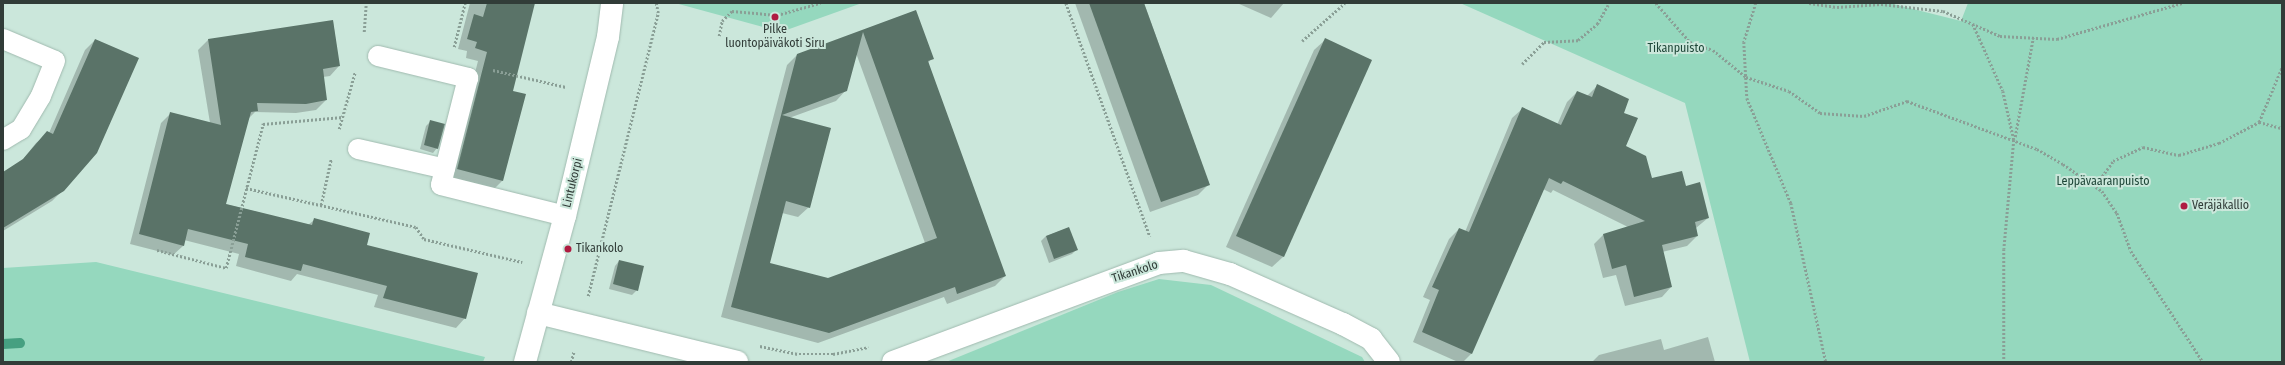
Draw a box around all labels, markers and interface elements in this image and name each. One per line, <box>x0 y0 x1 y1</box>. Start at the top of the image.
marker: Pilke luontopäiväkoti Siru <box>770 12 780 22</box>
place label: Pilke luontopäiväkoti Siru <box>725 23 825 51</box>
park label: Tikanpuisto <box>1647 42 1705 56</box>
street label: Lintukorpi <box>560 157 586 209</box>
park label: Leppävaaranpuisto <box>2056 175 2150 189</box>
place label: Veräjäkallio <box>2192 199 2249 213</box>
marker: Veräjäkallio <box>2179 201 2189 211</box>
place label: Tikankolo <box>576 242 623 256</box>
marker: Tikankolo <box>563 244 573 254</box>
street label: Tikankolo <box>1110 258 1160 286</box>

